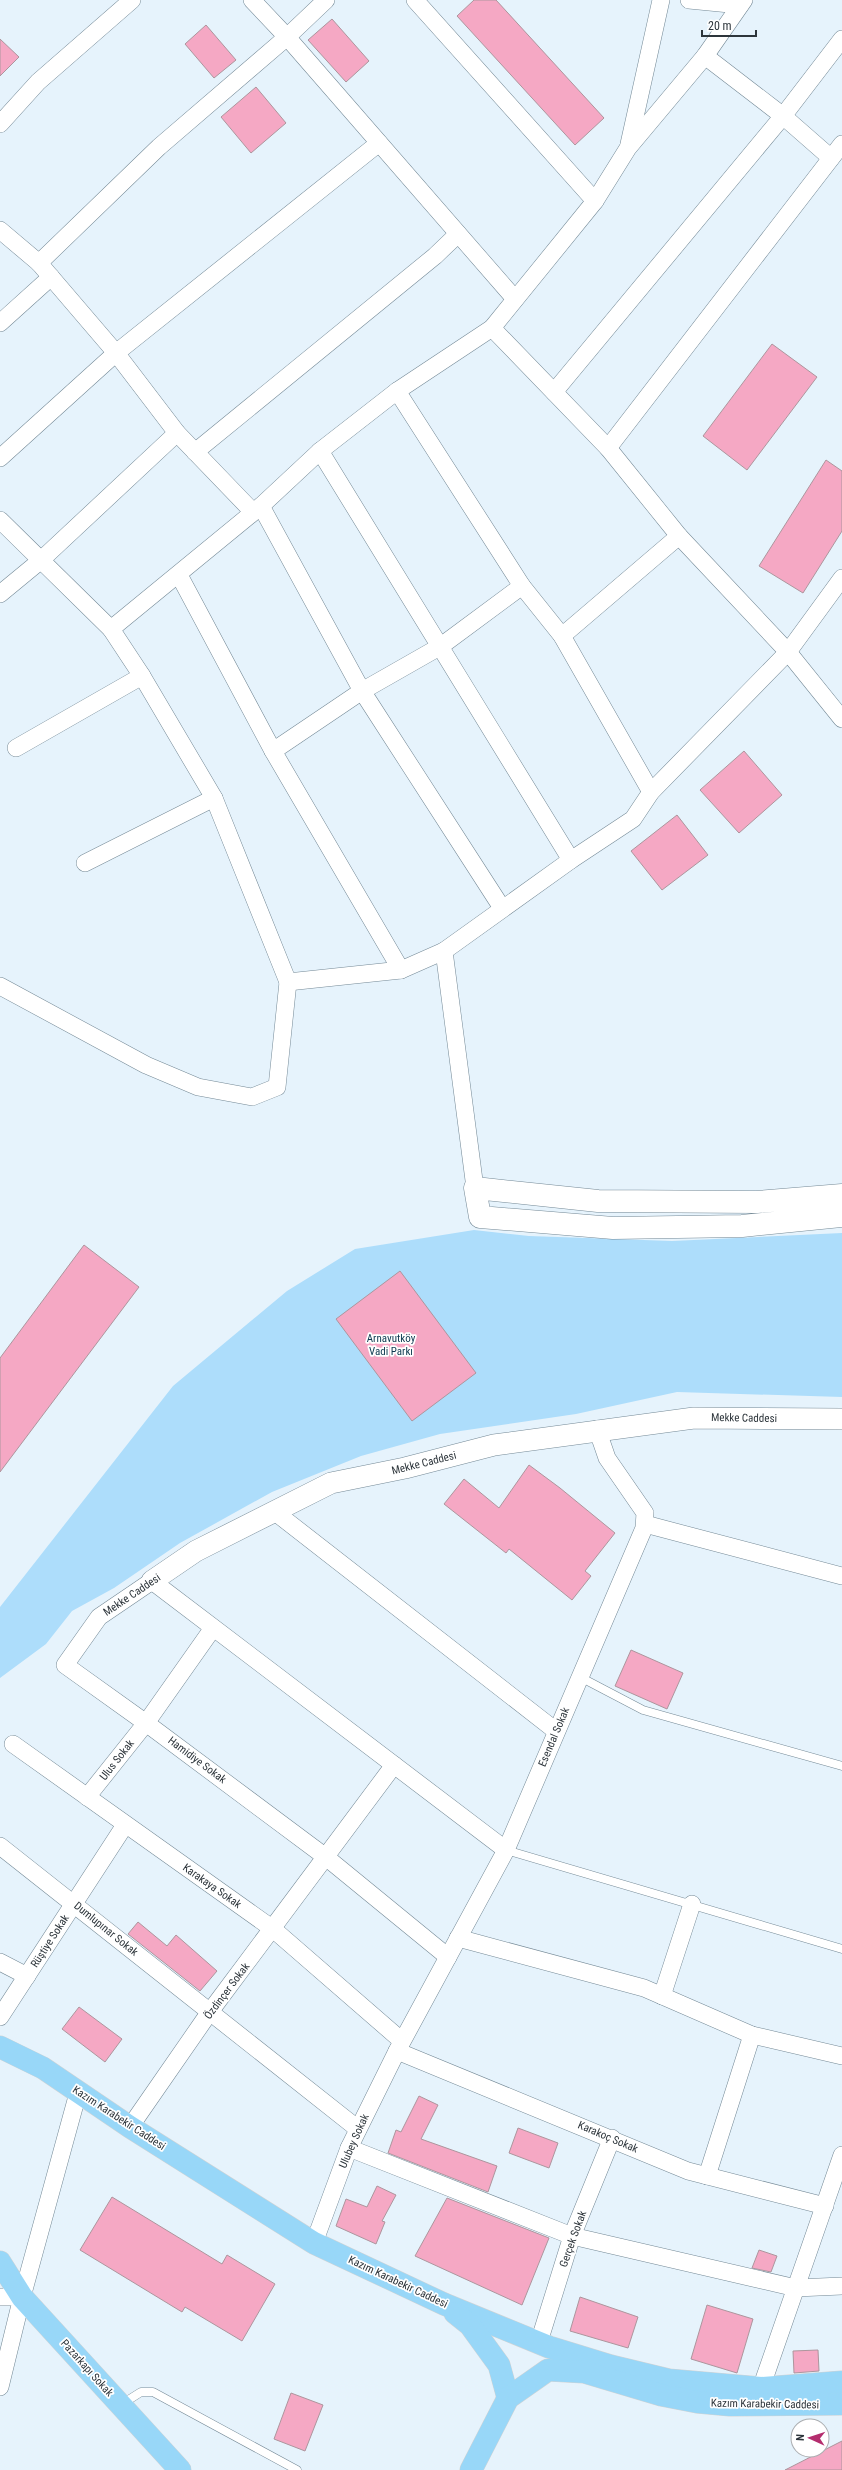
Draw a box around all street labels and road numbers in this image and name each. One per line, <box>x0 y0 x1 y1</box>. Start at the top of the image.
street label: Mekke Caddesi <box>711 1411 777 1425</box>
street label: Mekke Caddesi <box>390 1449 458 1477</box>
street label: Mekke Caddesi <box>101 1571 163 1619</box>
street label: Esendal Sokak <box>536 1705 572 1769</box>
street label: Hamidiye Sokak <box>165 1734 229 1786</box>
street label: Ulus Sokak <box>97 1737 137 1783</box>
street label: Karakaya Sokak <box>180 1861 244 1911</box>
street label: Dumlupınar Sokak <box>71 1899 141 1959</box>
street label: Rüştiye Sokak <box>28 1912 72 1970</box>
street label: Özdinçer Sokak <box>202 1960 252 2022</box>
street label: Kazım Karabekir Caddesi <box>70 2083 168 2153</box>
street label: Ulubey Sokak <box>336 2112 372 2170</box>
street label: Karakoç Sokak <box>576 2118 640 2156</box>
street label: Gerçek Sokak <box>557 2209 589 2269</box>
street label: Kazım Karabekir Caddesi <box>346 2253 450 2311</box>
street label: Pazarkapı Sokak <box>58 2337 116 2399</box>
street label: Kazım Karabekir Caddesi <box>711 2397 819 2411</box>

